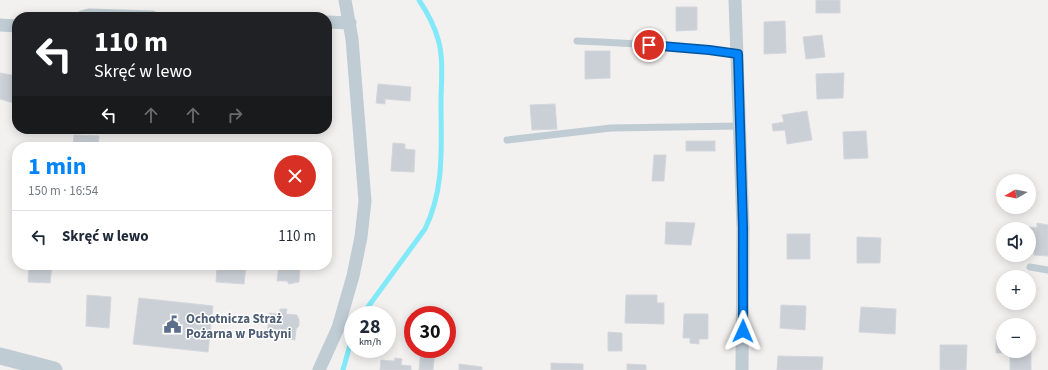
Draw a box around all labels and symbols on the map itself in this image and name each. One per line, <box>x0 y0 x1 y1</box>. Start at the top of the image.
pin <box>632 28 666 62</box>
north arrow <box>996 174 1036 214</box>
speed limit sign: 30 <box>404 306 456 358</box>
place label: Ochotnicza Straż Pożarna w Pustyni <box>186 310 291 343</box>
position arrow <box>722 310 764 352</box>
public building icon: Ochotnicza Straż Pożarna w Pustyni <box>163 315 183 335</box>

